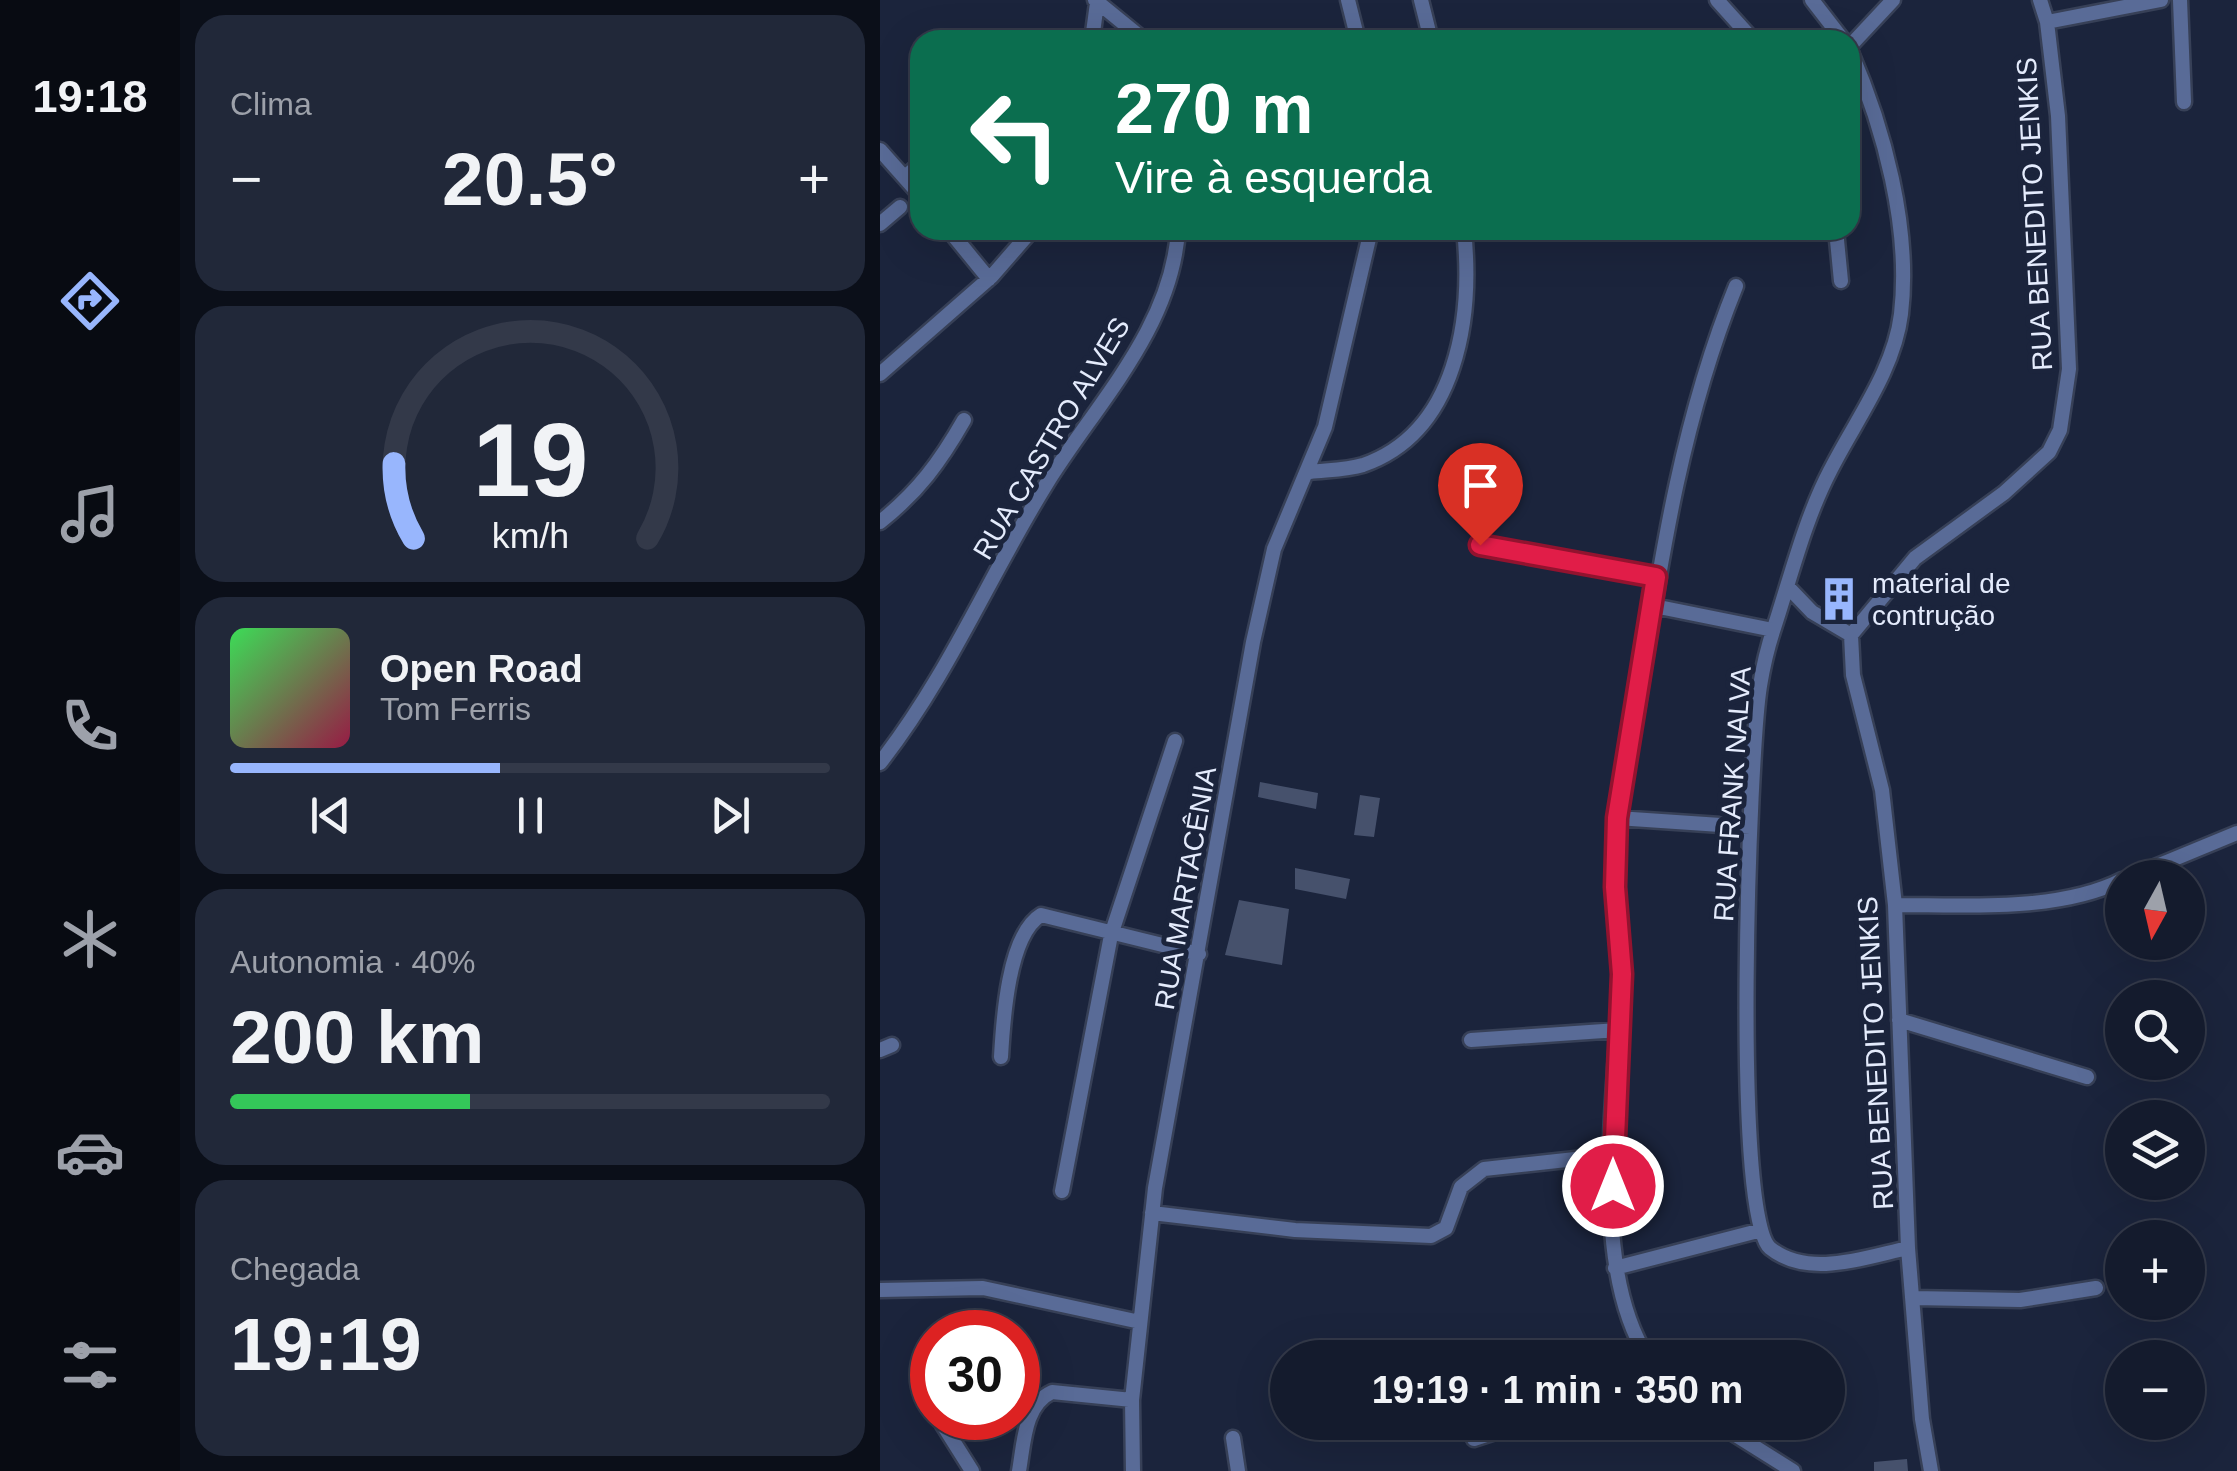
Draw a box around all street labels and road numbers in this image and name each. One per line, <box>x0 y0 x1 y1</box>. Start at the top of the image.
street label: RUA BENEDITO JENKIS <box>2011 56 2058 371</box>
street label: RUA CASTRO ALVES <box>967 312 1136 565</box>
street label: RUA FRANK NALVA <box>1708 665 1757 923</box>
street label: RUA MARTACÊNIA <box>1149 764 1222 1012</box>
street label: RUA BENEDITO JENKIS <box>1852 895 1899 1210</box>

